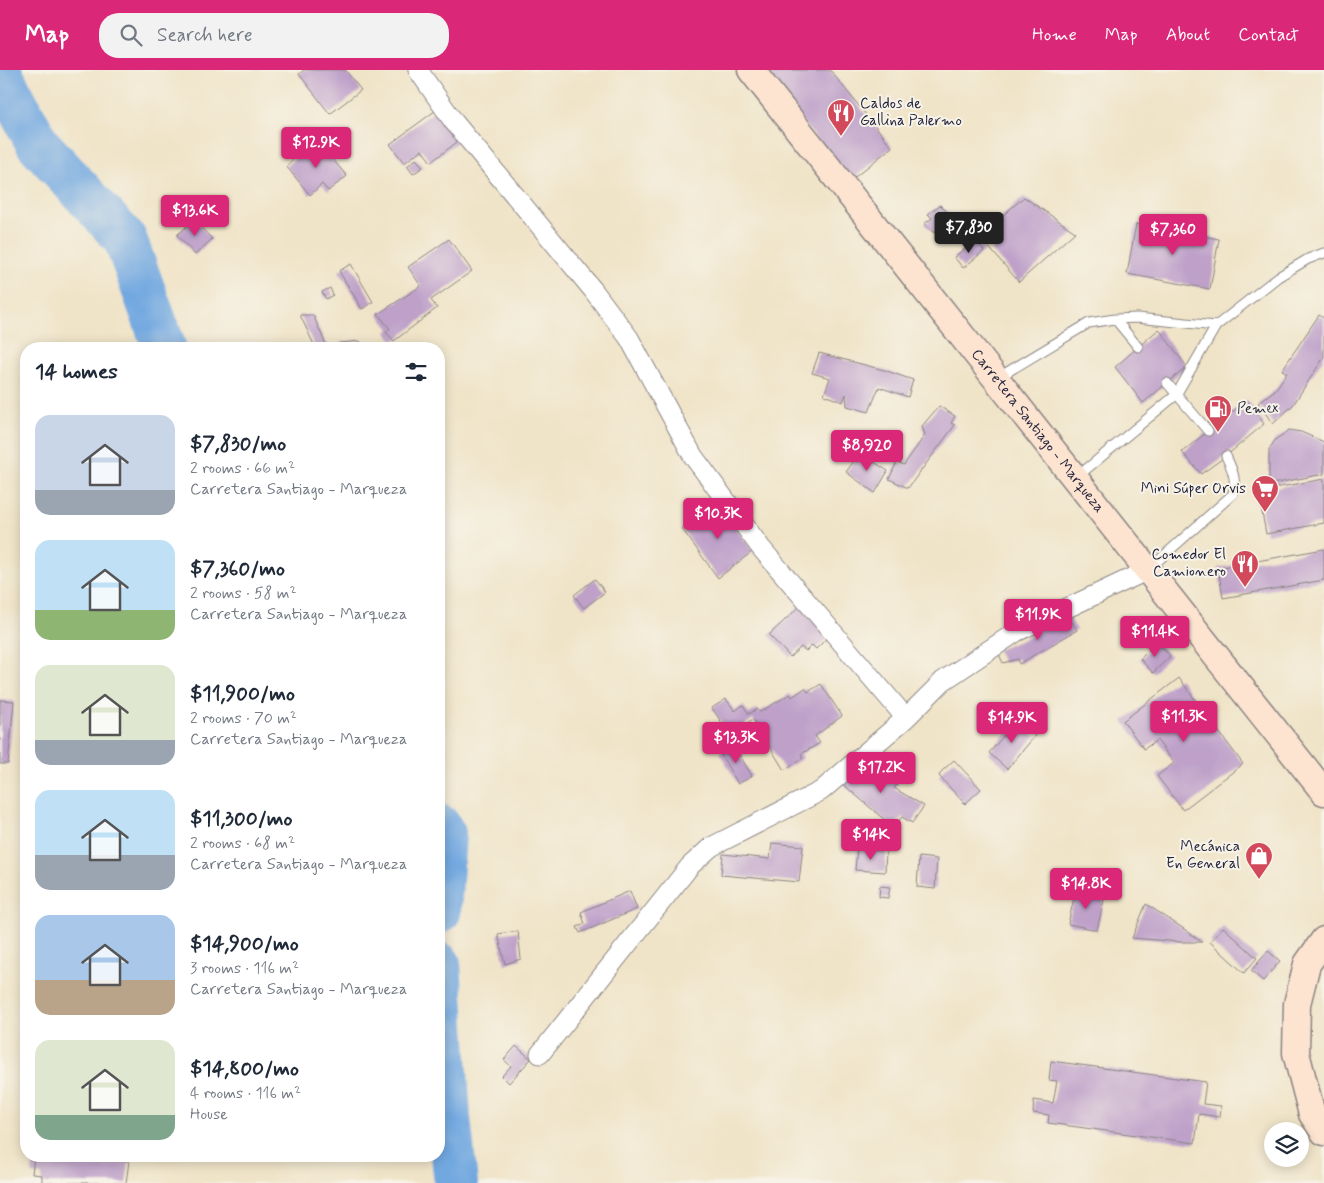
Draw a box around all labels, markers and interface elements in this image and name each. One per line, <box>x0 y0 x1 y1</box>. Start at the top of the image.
search box <box>99 13 449 58</box>
text: Map <box>25 20 69 51</box>
icon: search <box>117 21 145 49</box>
text: Search here <box>157 23 253 48</box>
text: Home <box>1032 23 1077 47</box>
text: Map <box>1105 23 1138 47</box>
text: About <box>1166 23 1210 47</box>
text: Contact <box>1238 23 1299 47</box>
place label: Caldos de Gallina Palermo <box>860 94 962 131</box>
restaurant icon: Caldos de Gallina Palermo <box>826 98 856 137</box>
pin: $12.9K <box>275 126 357 169</box>
text: $12.9K <box>292 132 340 153</box>
pin: $13.6K <box>154 194 236 237</box>
text: $13.6K <box>172 200 218 221</box>
pin: $7,830 <box>928 212 1010 254</box>
pin: $7,360 <box>1132 214 1214 256</box>
text: $7,830 <box>946 217 992 238</box>
text: $7,360 <box>1150 219 1196 240</box>
street label: Carretera Santiago - Marqueza <box>966 345 1109 517</box>
text: 14 homes <box>35 358 118 386</box>
icon: filters <box>402 358 430 386</box>
fuel station icon: Pemex <box>1203 394 1233 433</box>
place label: Pemex <box>1237 399 1279 419</box>
text: $7,830/mo <box>190 430 286 458</box>
pin: $8,920 <box>826 430 908 472</box>
icon: home <box>75 435 135 495</box>
text: $8,920 <box>842 435 892 456</box>
text: 2 rooms · 66 m² <box>190 458 295 479</box>
supermarket icon: Mini Súper Orvis <box>1250 474 1280 513</box>
text: Carretera Santiago - Marqueza <box>190 479 407 500</box>
place label: Mini Súper Orvis <box>1141 479 1246 499</box>
pin: $10.3K <box>677 498 759 540</box>
text: $10.3K <box>694 503 742 524</box>
place label: Comedor El Camionero <box>1151 545 1226 582</box>
restaurant icon: Comedor El Camionero <box>1230 549 1260 588</box>
text: $7,360/mo <box>190 555 285 583</box>
icon: home <box>75 560 135 620</box>
text: 2 rooms · 58 m² <box>190 583 296 604</box>
pin: $11.9K <box>997 598 1079 641</box>
text: Carretera Santiago - Marqueza <box>190 604 407 625</box>
text: $11.9K <box>1015 604 1061 625</box>
pin: $11.4K <box>1114 616 1196 658</box>
text: $11.4K <box>1131 621 1179 642</box>
text: $11,900/mo <box>190 680 295 708</box>
icon: home <box>75 685 135 745</box>
pin: $11.3K <box>1143 700 1225 743</box>
pin: $14.9K <box>971 702 1053 744</box>
text: $11.3K <box>1161 706 1207 727</box>
text: $14.9K <box>988 707 1036 728</box>
text: 2 rooms · 70 m² <box>190 708 297 729</box>
pin: $13.3K <box>695 722 777 764</box>
text: $13.3K <box>713 727 759 748</box>
text: Carretera Santiago - Marqueza <box>190 729 407 750</box>
pin: $17.2K <box>840 752 922 794</box>
text: $17.2K <box>857 757 905 778</box>
text: $11,300/mo <box>190 805 292 833</box>
icon: home <box>75 810 135 870</box>
pin: $14K <box>841 818 901 861</box>
text: $14K <box>852 824 890 845</box>
text: 2 rooms · 68 m² <box>190 833 295 854</box>
place label: Mecánica En General <box>1166 837 1240 874</box>
shop icon: Mecánica En General <box>1244 841 1274 880</box>
text: Carretera Santiago - Marqueza <box>190 854 407 875</box>
pin: $14.8K <box>1045 868 1127 910</box>
text: $14.8K <box>1061 873 1111 894</box>
text: $14,900/mo <box>190 930 299 958</box>
icon: home <box>75 935 135 995</box>
text: 3 rooms · 116 m² <box>190 958 299 979</box>
text: Carretera Santiago - Marqueza <box>190 979 407 1000</box>
text: $14,800/mo <box>190 1055 299 1083</box>
icon: home <box>75 1060 135 1120</box>
text: 4 rooms · 116 m² <box>190 1083 301 1104</box>
text: House <box>190 1104 228 1125</box>
map controls <box>1264 1122 1309 1167</box>
button: layers <box>1264 1122 1309 1167</box>

